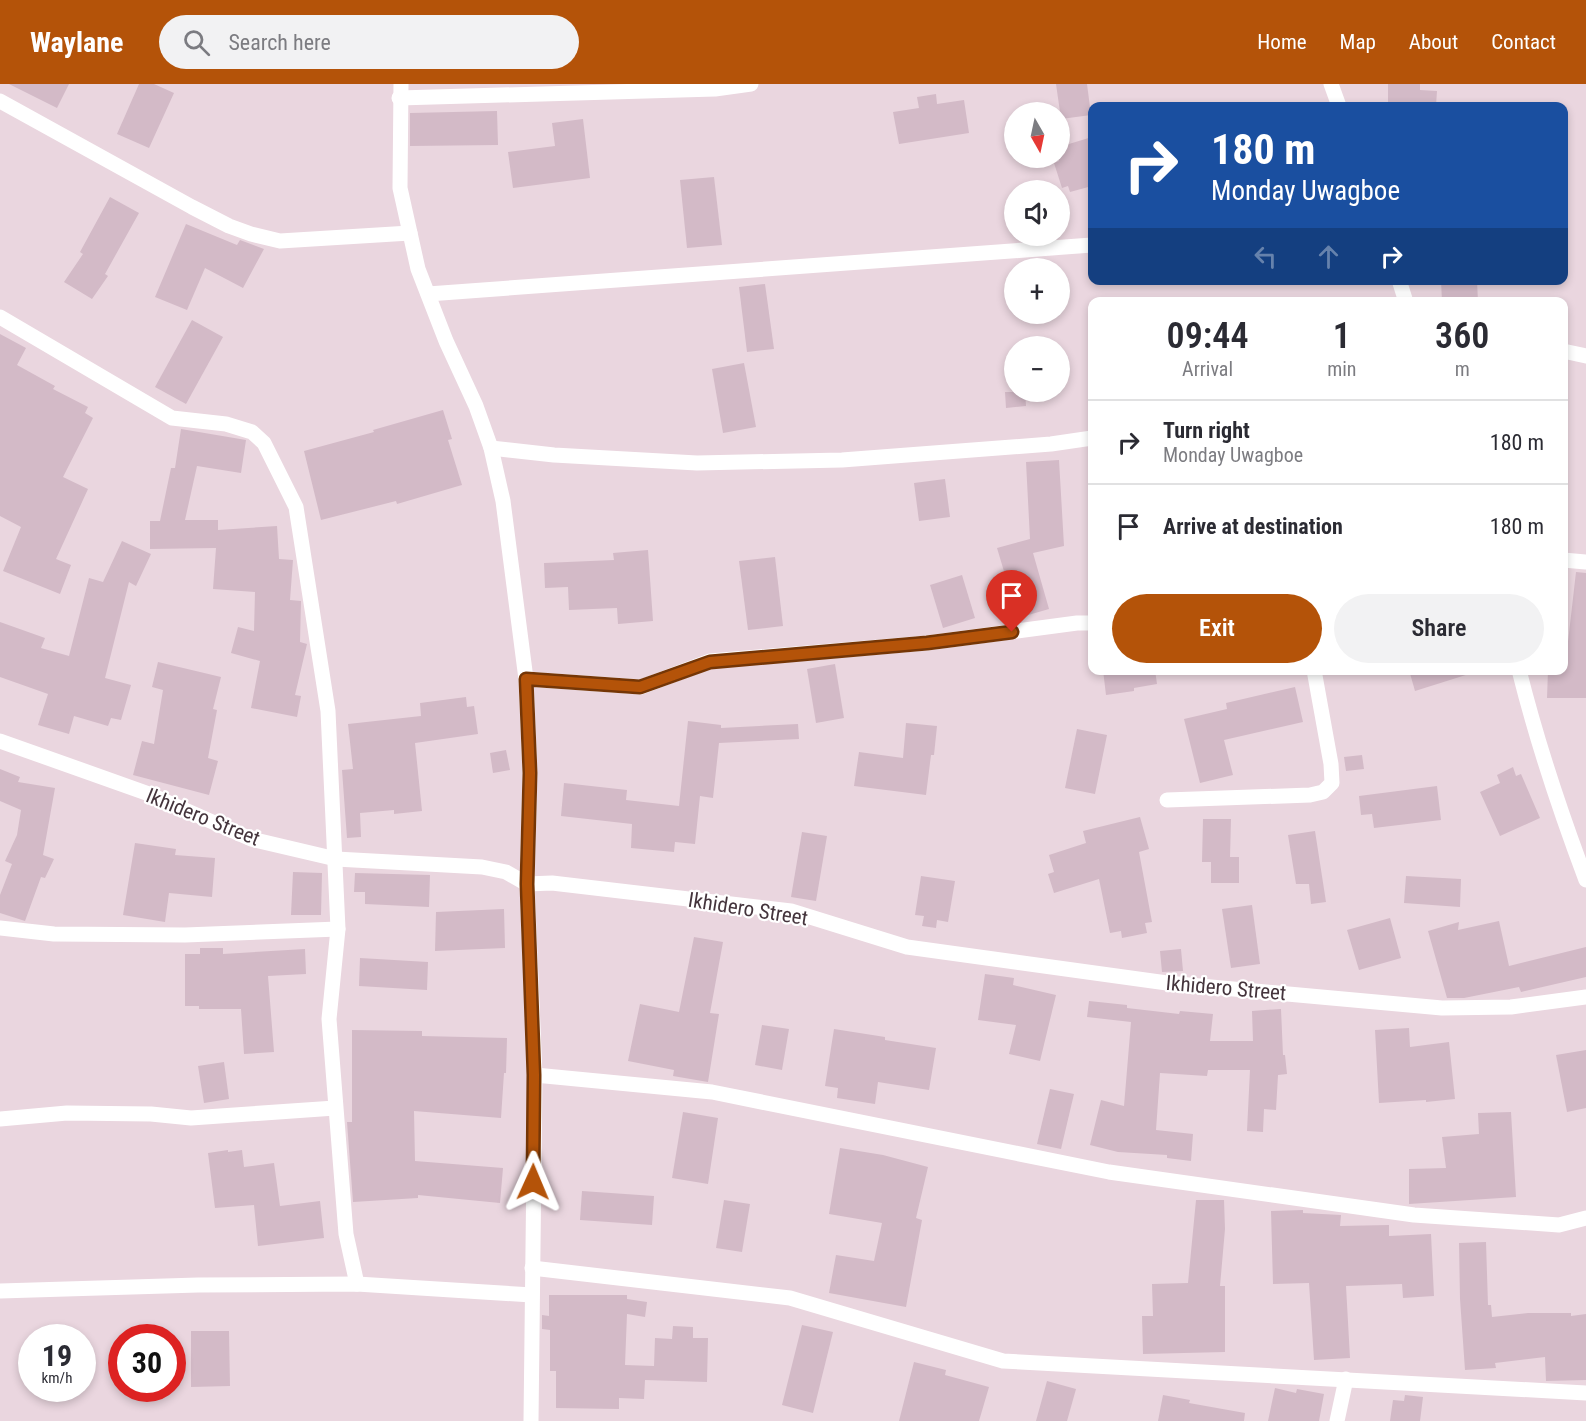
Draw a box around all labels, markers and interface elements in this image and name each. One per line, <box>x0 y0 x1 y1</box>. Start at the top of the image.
search box <box>159 15 579 69</box>
text: Waylane <box>30 26 123 59</box>
icon: search <box>180 26 213 59</box>
text: Search here <box>228 30 331 55</box>
text: Home <box>1257 30 1307 54</box>
text: Map <box>1340 30 1376 54</box>
text: About <box>1409 30 1458 54</box>
text: Contact <box>1491 30 1556 54</box>
north arrow <box>1004 102 1070 168</box>
map controls <box>1004 102 1070 402</box>
text: 180 m <box>1211 125 1316 174</box>
icon: right <box>1112 126 1190 204</box>
text: Monday Uwagboe <box>1211 175 1400 207</box>
button: sound <box>1004 180 1070 246</box>
icon: left <box>1249 240 1282 273</box>
icon: ahead <box>1312 240 1345 273</box>
icon: right <box>1375 240 1408 273</box>
button: + <box>1004 258 1070 324</box>
text: 09:44 <box>1167 315 1249 357</box>
text: 1 <box>1333 315 1351 357</box>
text: 360 <box>1435 315 1489 357</box>
button: − <box>1004 336 1070 402</box>
text: Arrival <box>1182 357 1233 381</box>
text: min <box>1327 357 1356 381</box>
text: m <box>1455 357 1470 381</box>
text: Turn right <box>1163 418 1250 443</box>
icon: right <box>1112 426 1145 459</box>
text: 180 m <box>1490 430 1544 455</box>
text: Monday Uwagboe <box>1163 443 1303 467</box>
icon: arrive <box>1112 510 1145 543</box>
text: Arrive at destination <box>1163 514 1343 539</box>
text: 180 m <box>1490 514 1544 539</box>
pin <box>986 570 1037 632</box>
icon: arrive <box>995 579 1028 612</box>
button: Exit <box>1112 594 1322 663</box>
button: Share <box>1334 594 1544 663</box>
street label: Ikhidero Street <box>143 783 263 851</box>
street label: Ikhidero Street <box>687 888 809 930</box>
street label: Ikhidero Street <box>1165 971 1287 1005</box>
position arrow <box>501 1150 565 1214</box>
speed limit sign: 30 <box>108 1324 186 1402</box>
text: 19 <box>42 1338 72 1373</box>
text: km/h <box>42 1369 72 1387</box>

